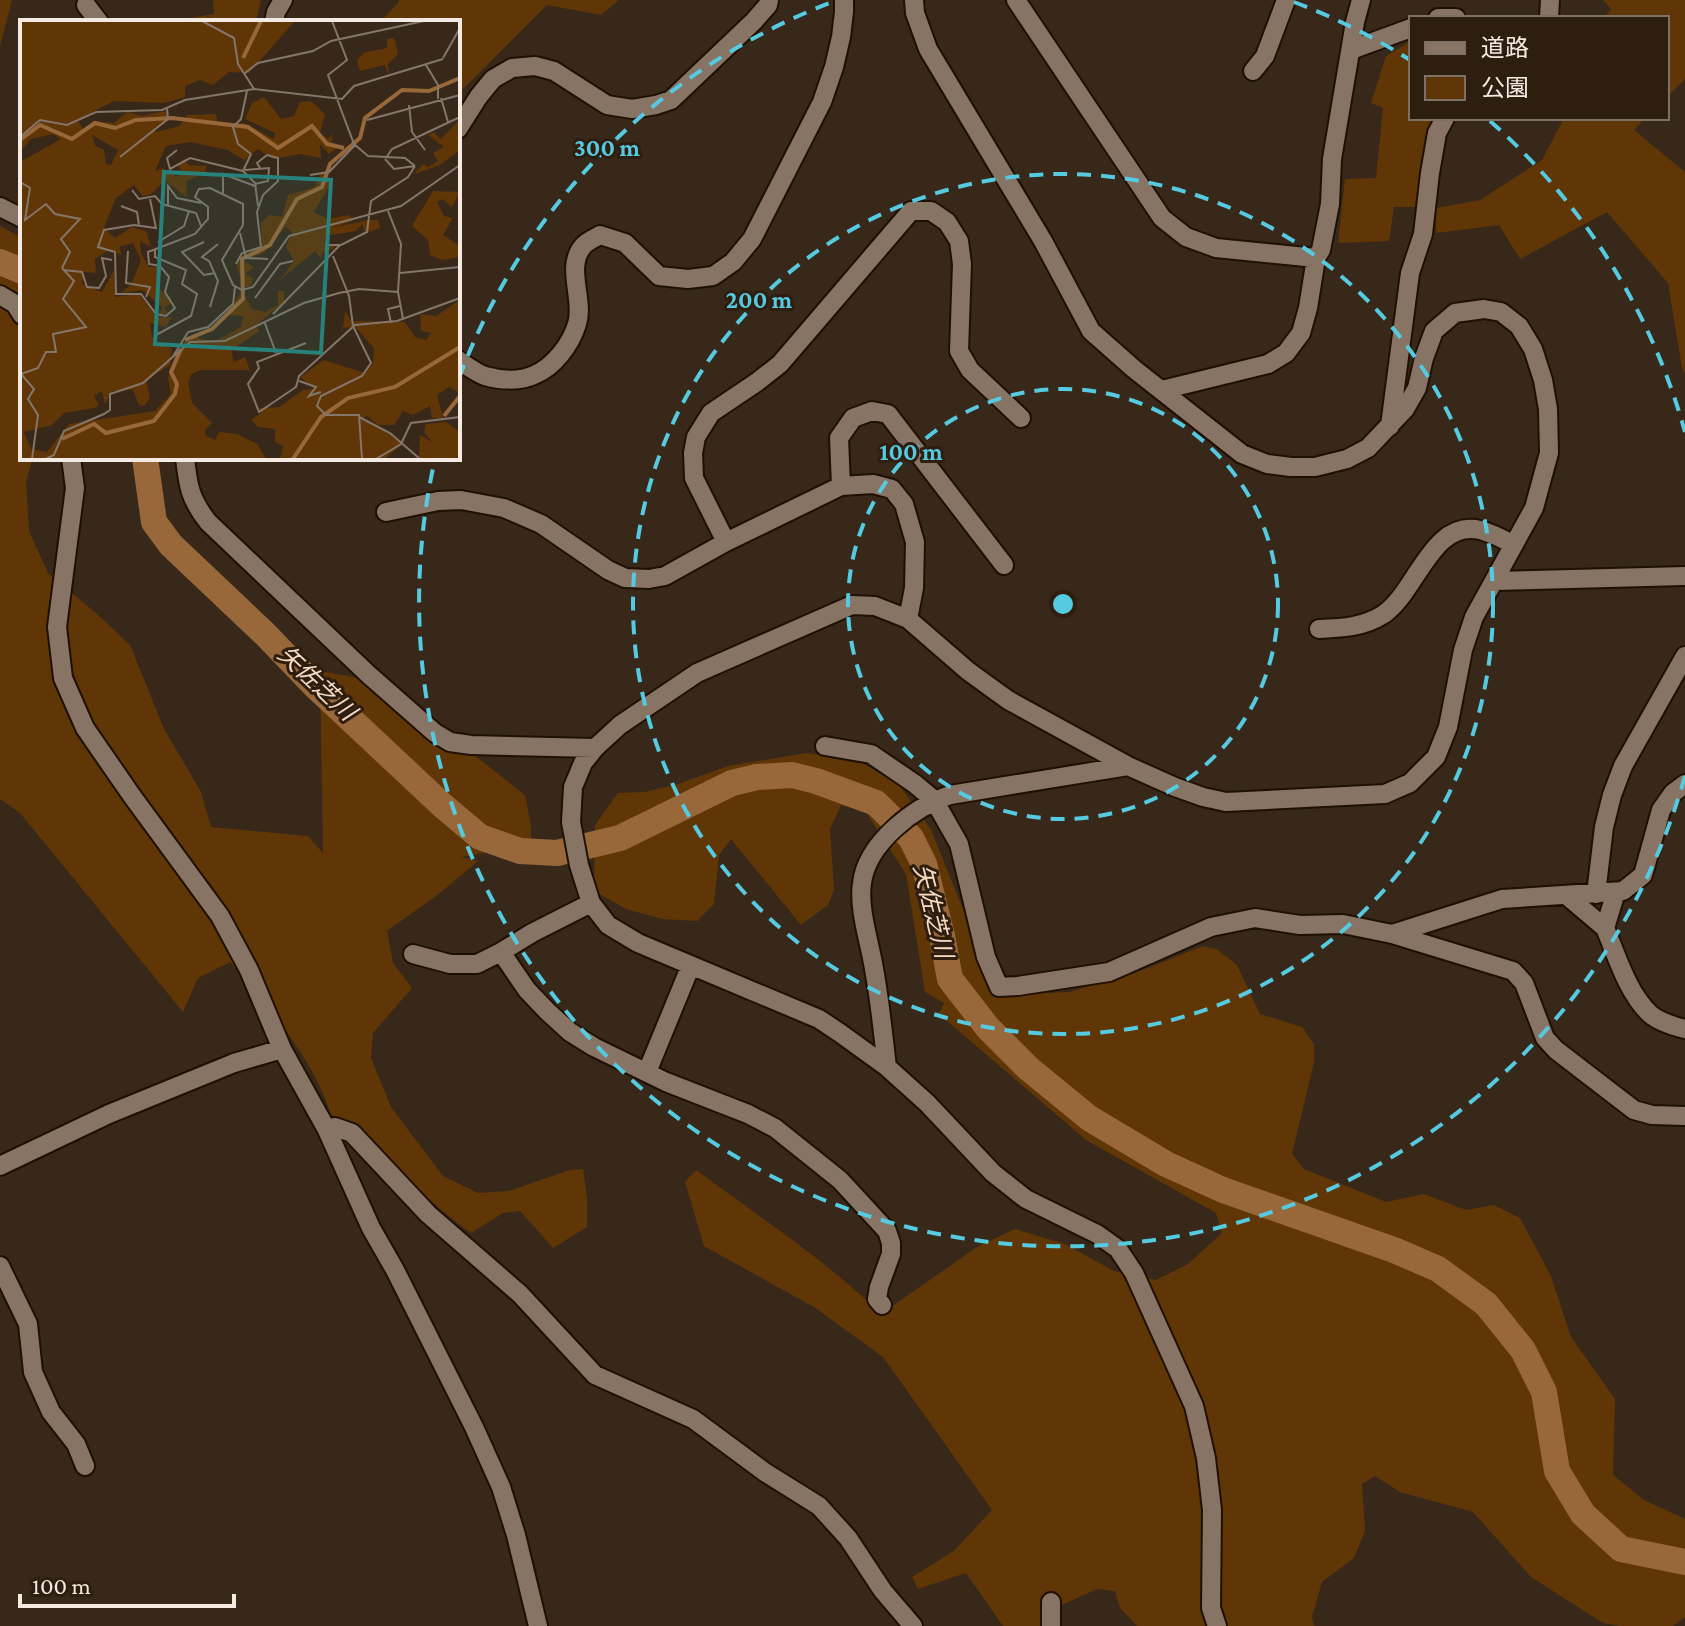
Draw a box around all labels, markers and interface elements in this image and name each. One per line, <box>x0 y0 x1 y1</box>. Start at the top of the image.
legend <box>1409 16 1669 120</box>
inset map <box>20 20 460 460</box>
text: 道路 <box>1481 34 1529 61</box>
text: 公園 <box>1481 74 1529 101</box>
text: 300 m <box>574 134 641 161</box>
text: 200 m <box>726 286 793 313</box>
text: 100 m <box>879 438 943 465</box>
centre of rings <box>1049 590 1077 618</box>
water label: 矢佐芝川 <box>273 640 364 727</box>
water label: 矢佐芝川 <box>909 861 959 964</box>
scale bar <box>20 1558 234 1608</box>
text: 100 m <box>32 1572 91 1599</box>

